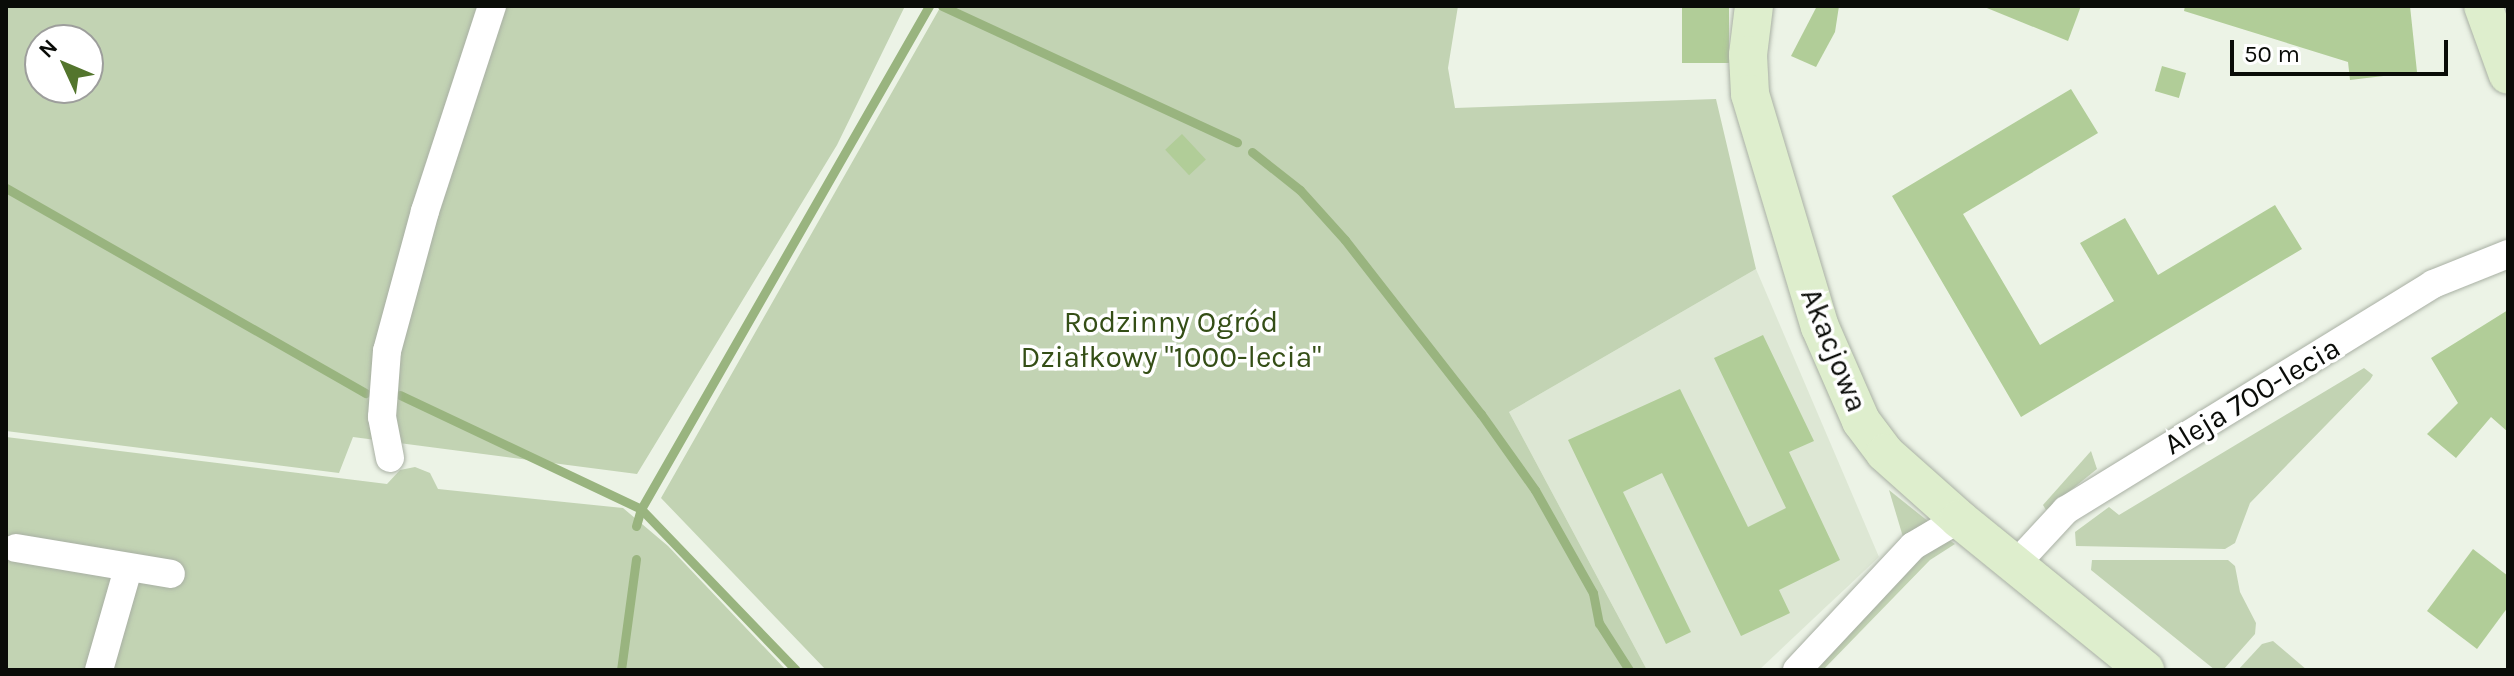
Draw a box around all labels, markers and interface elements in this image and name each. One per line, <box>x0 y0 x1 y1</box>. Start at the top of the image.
north arrow <box>24 24 104 104</box>
scale bar <box>2234 24 2452 74</box>
text: N <box>33 34 63 63</box>
text: 50 m <box>2244 40 2300 68</box>
street label: Akacjowa <box>1793 283 1875 417</box>
park label: Rodzinny Ogród Działkowy "1000-lecia" <box>1021 304 1321 374</box>
street label: Aleja 700-lecia <box>2157 329 2347 463</box>

